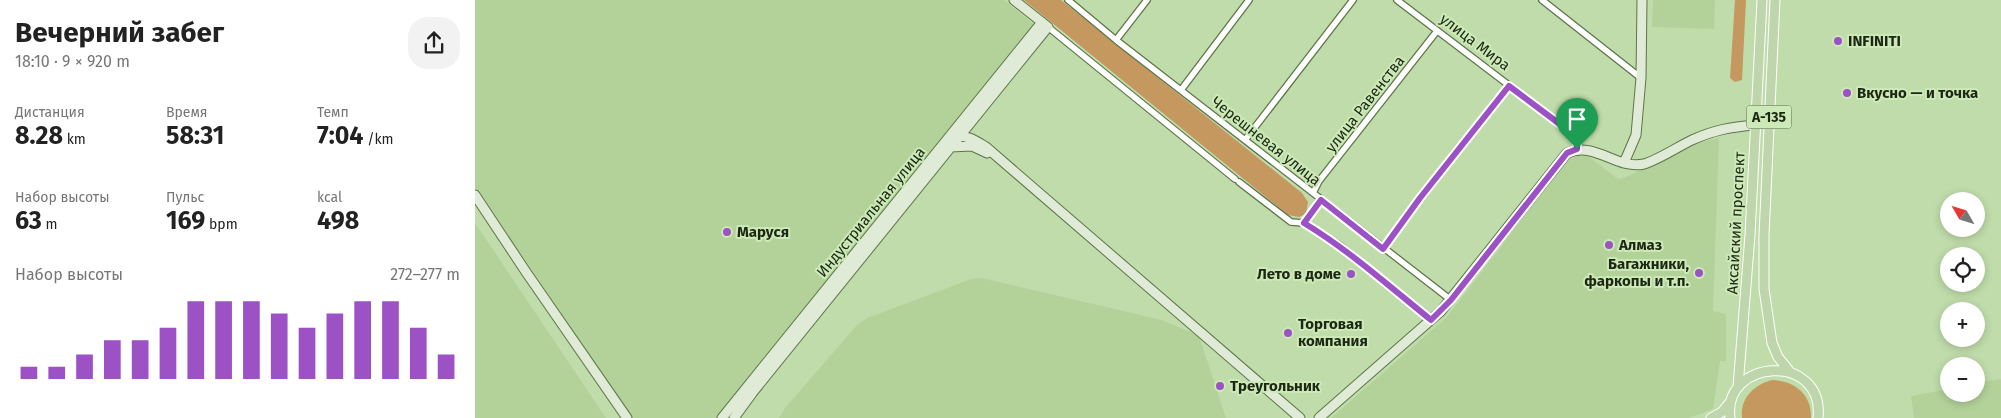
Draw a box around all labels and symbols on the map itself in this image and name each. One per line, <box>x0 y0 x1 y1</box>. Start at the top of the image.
street label: улица Мира <box>1436 10 1514 74</box>
place label: INFINITI <box>1848 32 1901 50</box>
marker: INFINITI <box>1832 35 1844 47</box>
street label: улица Равенства <box>1322 52 1408 156</box>
place label: Вкусно — и точка <box>1857 84 1978 102</box>
marker: Вкусно — и точка <box>1841 87 1853 99</box>
street label: Черешневая улица <box>1208 93 1324 189</box>
pin <box>1556 98 1598 149</box>
road number: А-135 <box>1747 105 1791 128</box>
street label: Индустриальная улица <box>813 143 929 281</box>
street label: Аксайский проспект <box>1723 151 1749 295</box>
north arrow <box>1940 192 1985 238</box>
place label: Маруся <box>737 223 789 241</box>
marker: Маруся <box>721 226 733 238</box>
place label: Алмаз <box>1618 236 1662 254</box>
marker: Алмаз <box>1603 239 1615 251</box>
place label: Багажники, фаркопы и т.п. <box>1584 255 1689 290</box>
place label: Лето в доме <box>1257 265 1341 283</box>
marker: Багажники, фаркопы и т.п. <box>1693 267 1705 279</box>
marker: Лето в доме <box>1345 268 1357 280</box>
place label: Торговая компания <box>1298 315 1368 350</box>
marker: Торговая компания <box>1282 327 1294 339</box>
place label: Треугольник <box>1230 377 1321 395</box>
marker: Треугольник <box>1214 380 1226 392</box>

